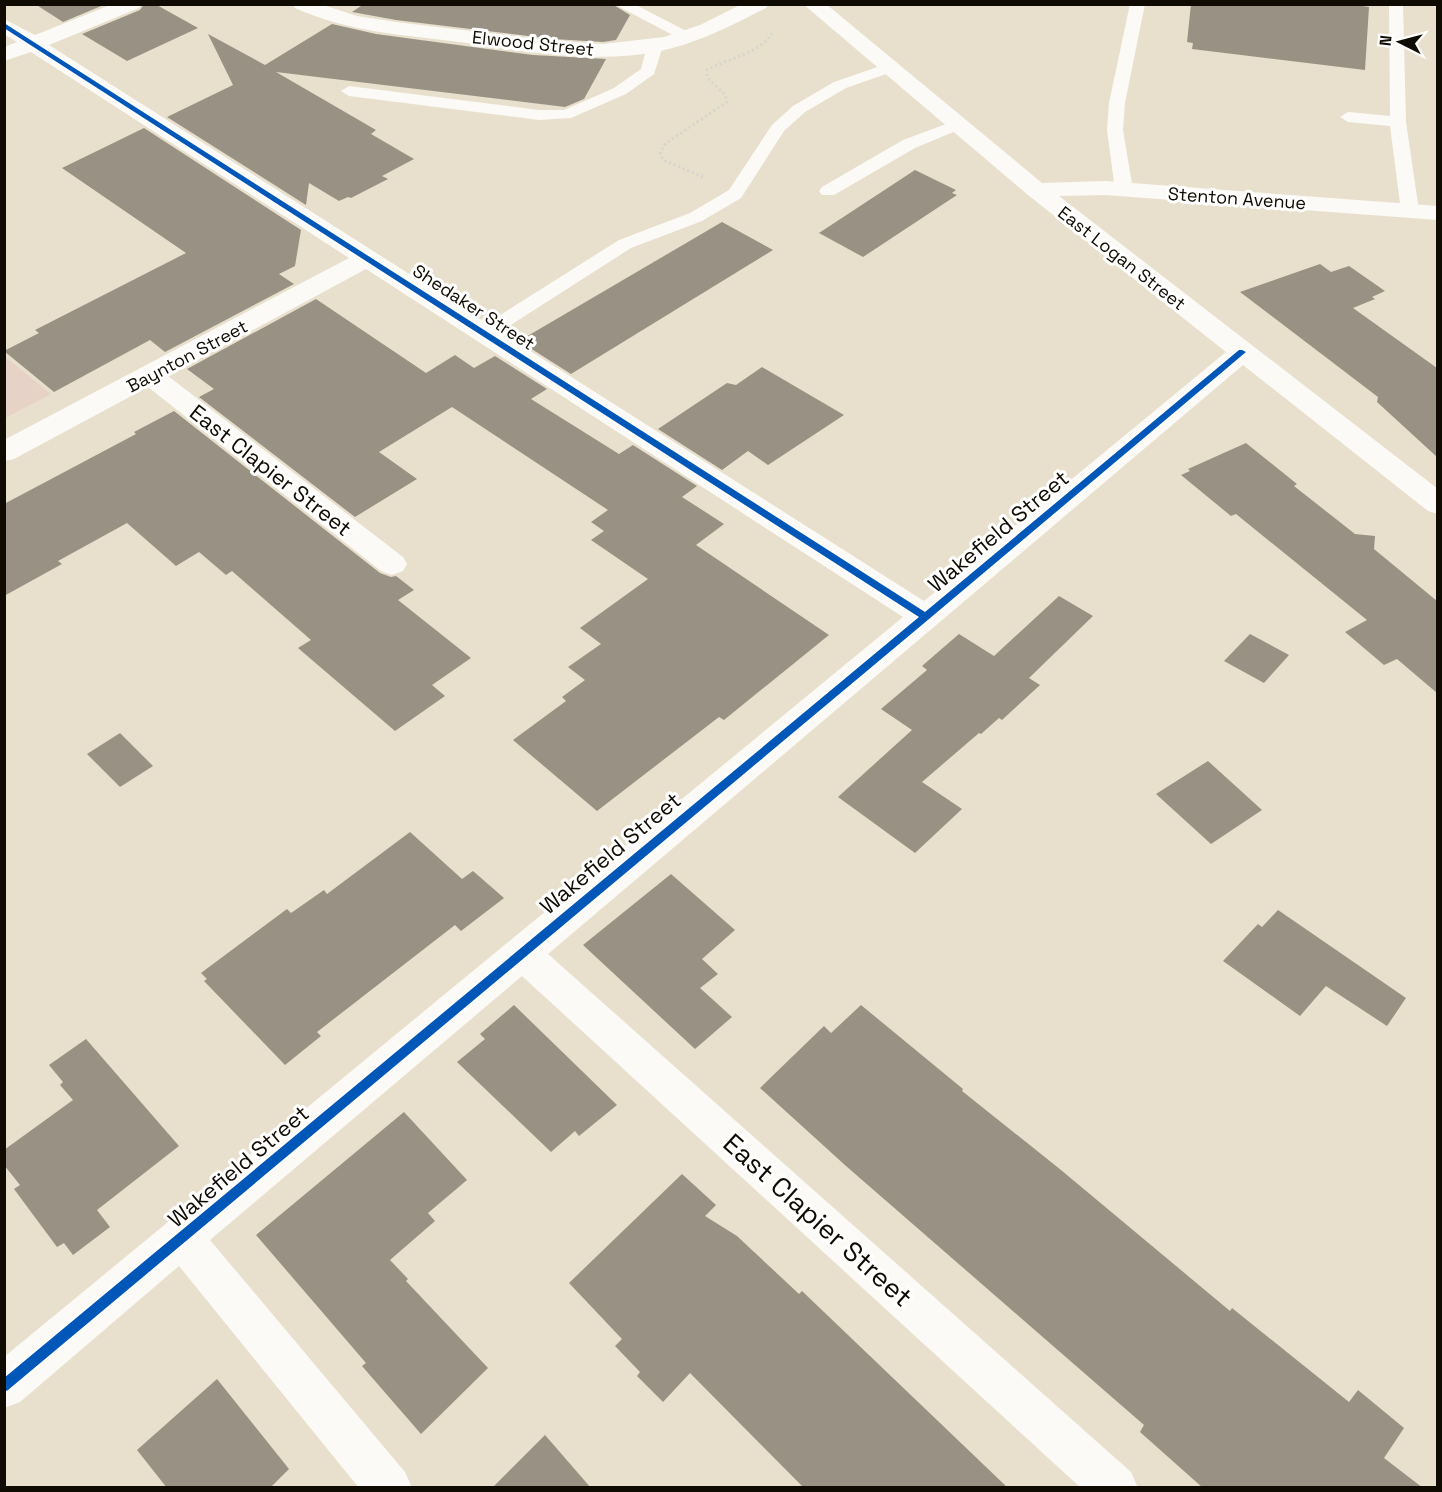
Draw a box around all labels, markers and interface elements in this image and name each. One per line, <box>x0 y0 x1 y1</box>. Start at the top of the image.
north arrow <box>1370 12 1430 72</box>
street label: Elwood Street <box>471 25 595 61</box>
text: N <box>1375 34 1397 47</box>
street label: Stenton Avenue <box>1167 182 1307 214</box>
street label: East Logan Street <box>1053 201 1191 315</box>
street label: Shedaker Street <box>409 259 539 355</box>
street label: Baynton Street <box>123 314 251 398</box>
street label: East Clapier Street <box>184 398 358 542</box>
street label: Wakefield Street <box>922 464 1074 598</box>
street label: Wakefield Street <box>534 786 686 920</box>
street label: Wakefield Street <box>162 1099 314 1233</box>
street label: East Clapier Street <box>716 1126 920 1314</box>

